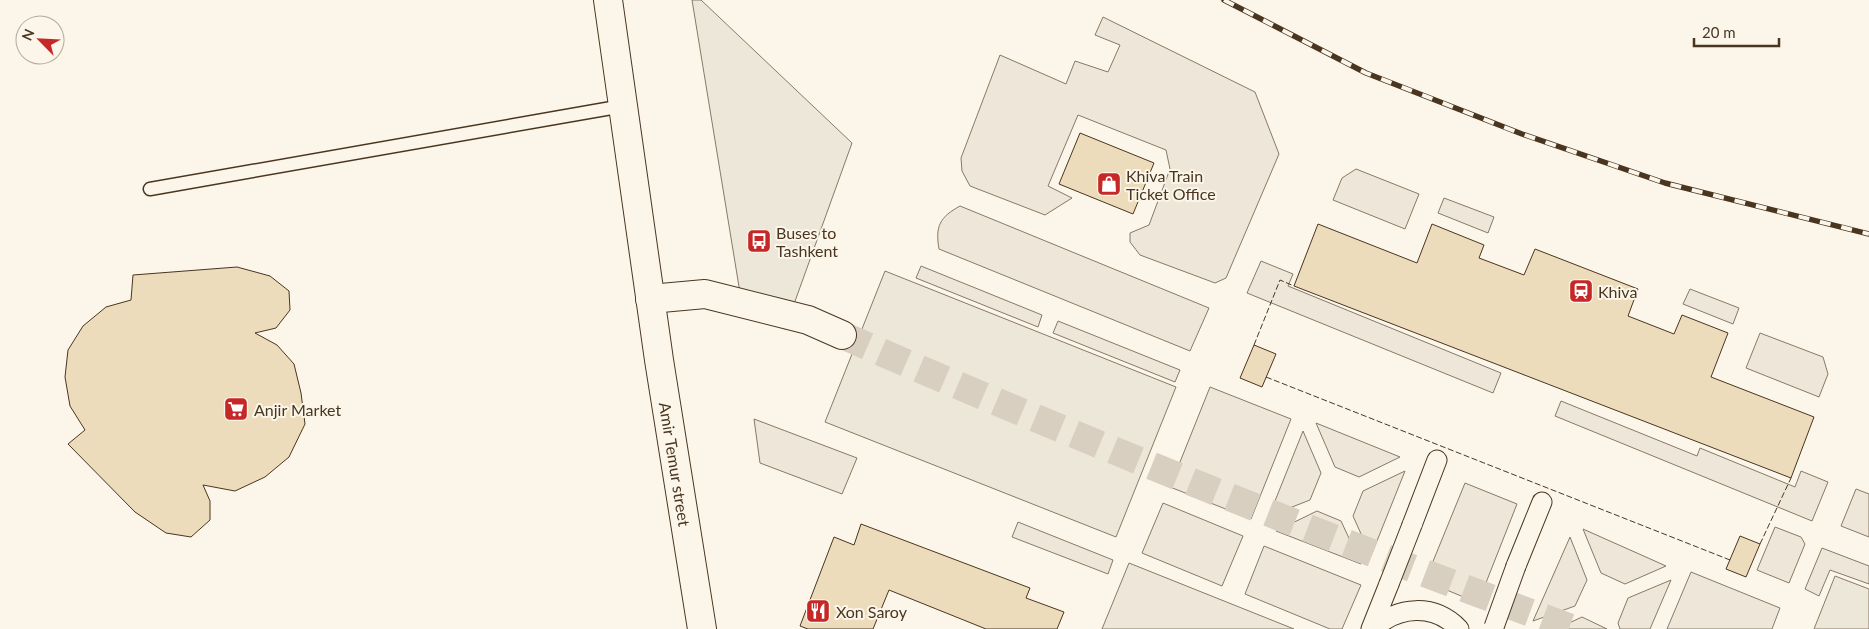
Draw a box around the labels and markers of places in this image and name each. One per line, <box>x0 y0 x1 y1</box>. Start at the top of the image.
place label: Khiva Train Ticket Office <box>1126 166 1216 203</box>
shop icon: Khiva Train Ticket Office <box>1096 171 1122 197</box>
place label: Buses to Tashkent <box>776 223 838 260</box>
bus stop icon: Buses to Tashkent <box>746 228 772 254</box>
station icon: Khiva <box>1568 278 1594 304</box>
place label: Khiva <box>1598 282 1637 301</box>
supermarket icon: Anjir Market <box>223 396 249 422</box>
place label: Anjir Market <box>254 400 341 419</box>
restaurant icon: Xon Saroy <box>805 598 831 624</box>
place label: Xon Saroy <box>836 602 908 621</box>

